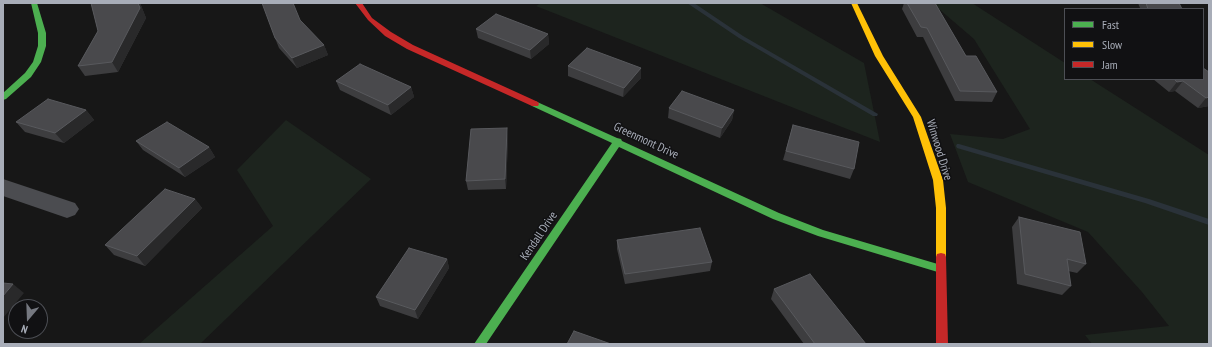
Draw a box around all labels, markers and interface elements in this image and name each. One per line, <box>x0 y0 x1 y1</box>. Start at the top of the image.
legend <box>1064 8 1204 80</box>
text: Fast <box>1102 17 1119 32</box>
text: Slow <box>1102 37 1122 52</box>
text: Jam <box>1102 57 1118 72</box>
street label: Winwood Drive <box>923 118 955 182</box>
street label: Greenmont Drive <box>611 120 681 162</box>
street label: Kendall Drive <box>517 209 561 263</box>
north arrow <box>8 299 48 339</box>
text: N <box>19 322 30 337</box>

